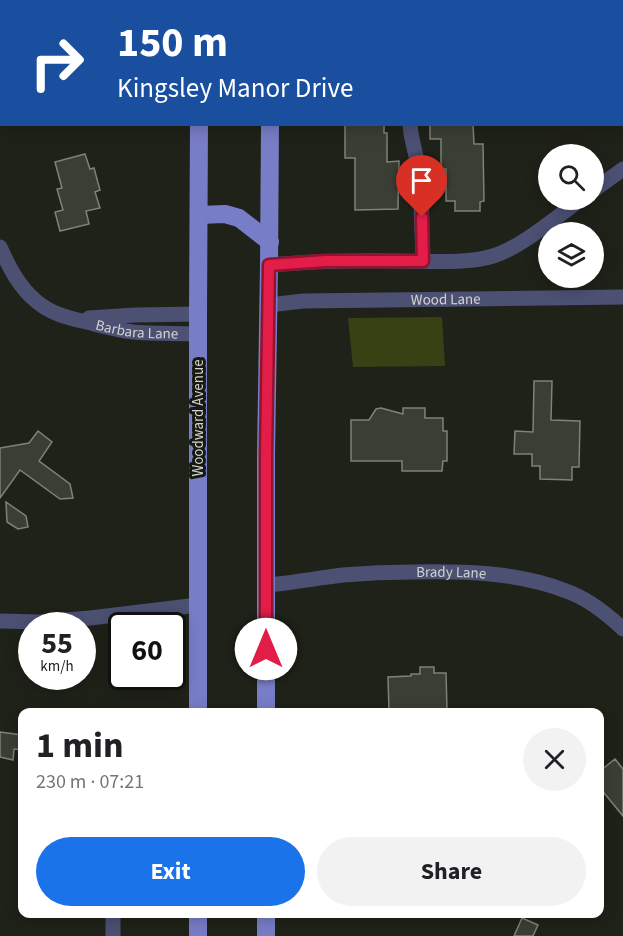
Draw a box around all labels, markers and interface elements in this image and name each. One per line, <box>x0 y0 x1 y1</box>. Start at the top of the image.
text: 150 m <box>117 13 228 73</box>
icon: right <box>18 24 96 102</box>
text: Kingsley Manor Drive <box>117 69 353 108</box>
map controls <box>538 144 604 288</box>
button: search <box>538 144 604 210</box>
pin <box>396 155 447 217</box>
icon: arrive <box>405 164 438 197</box>
button: layers <box>538 222 604 288</box>
street label: Wood Lane <box>411 289 481 311</box>
street label: Barbara Lane <box>93 315 178 345</box>
street label: Woodward Avenue <box>188 359 209 477</box>
street label: Brady Lane <box>416 562 487 585</box>
speed limit sign: 60 <box>108 612 186 690</box>
position arrow <box>234 617 298 681</box>
text: 55 <box>41 622 73 665</box>
text: km/h <box>40 656 74 677</box>
text: 1 min <box>36 720 124 771</box>
button: close <box>523 728 586 791</box>
text: 230 m · 07:21 <box>36 768 144 796</box>
button: Exit <box>36 837 305 906</box>
button: Share <box>317 837 586 906</box>

